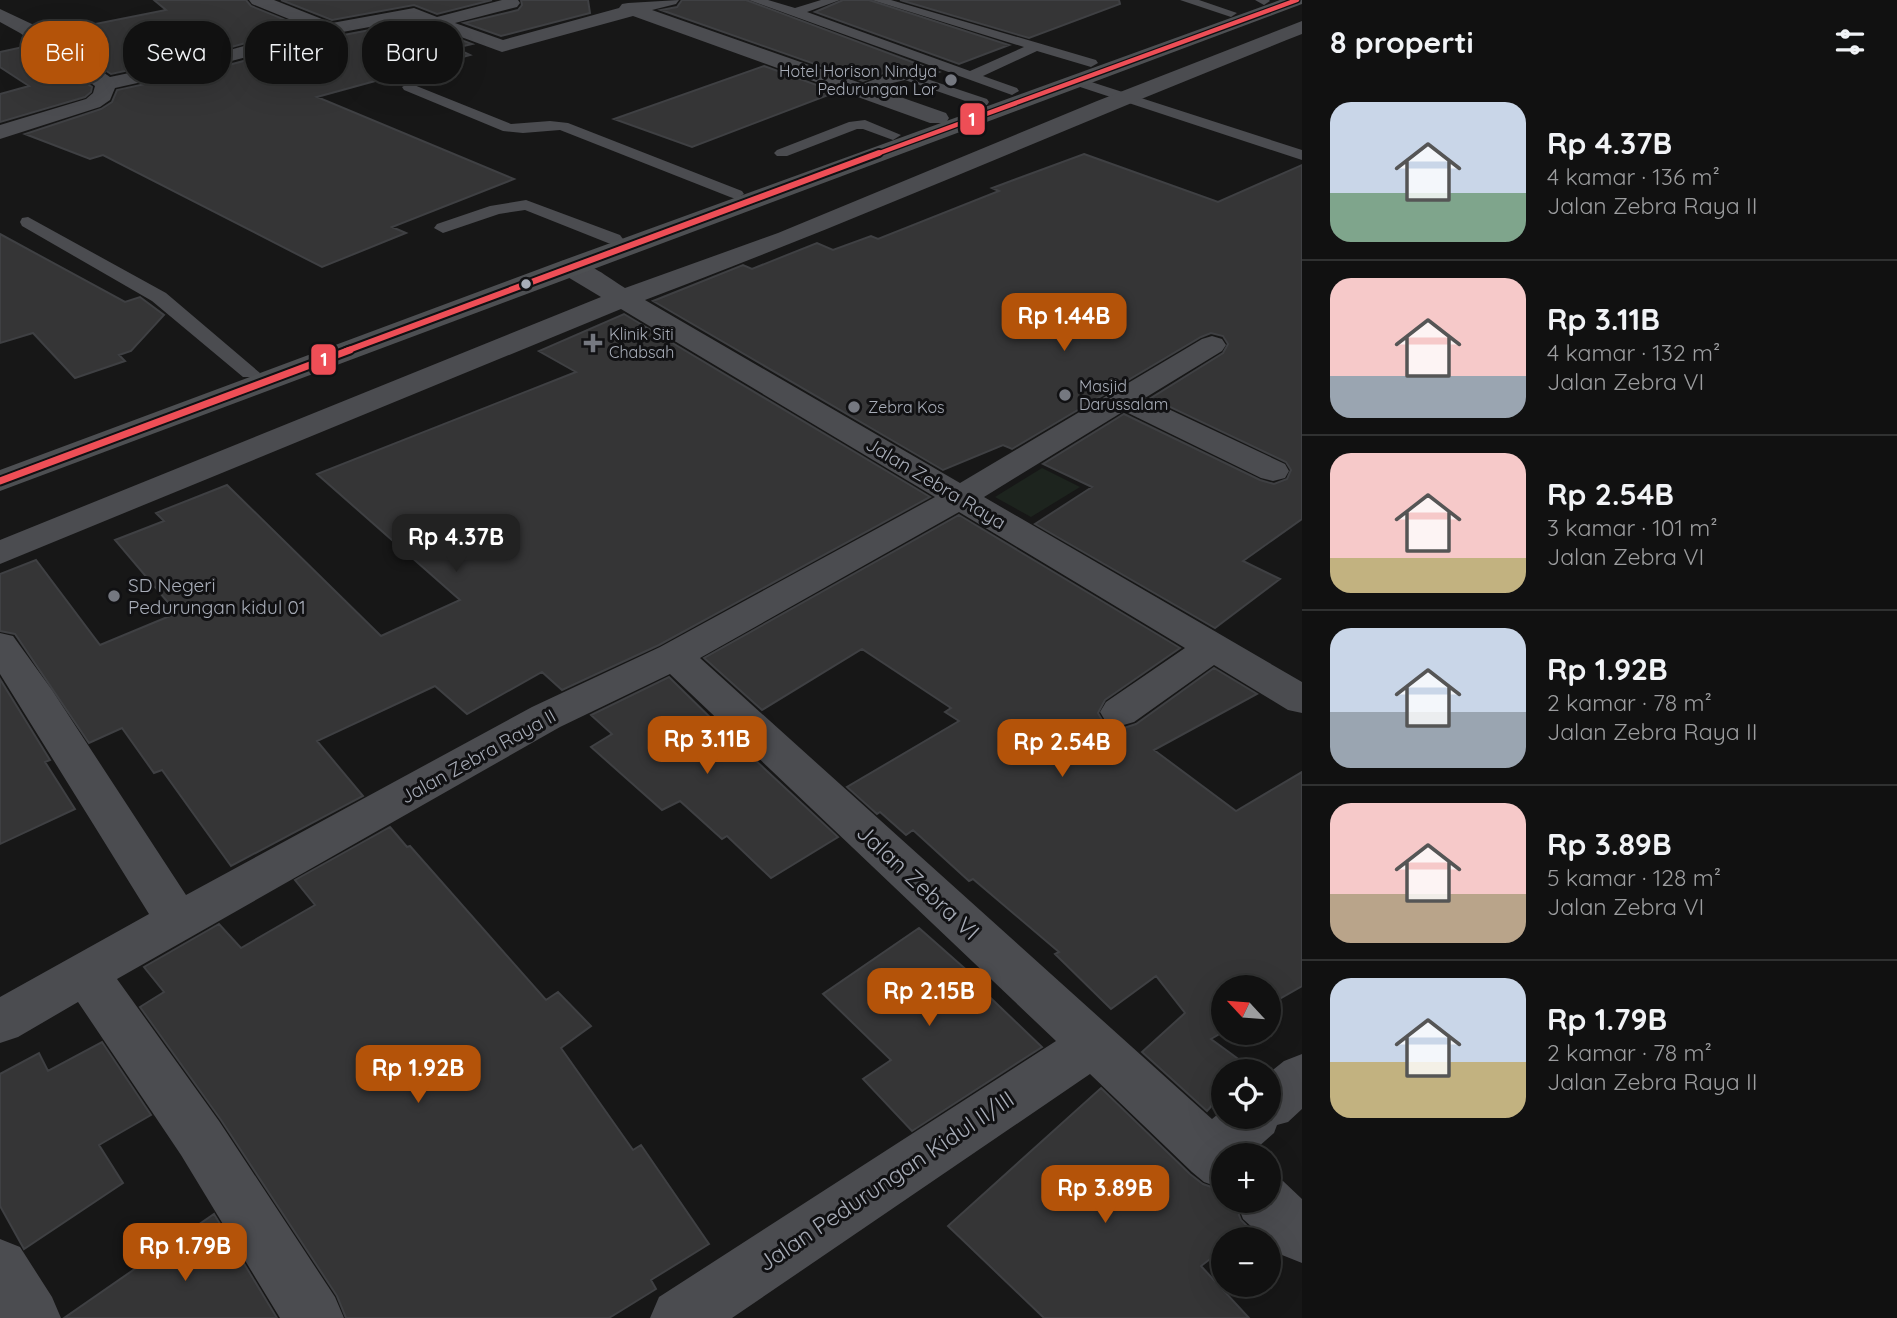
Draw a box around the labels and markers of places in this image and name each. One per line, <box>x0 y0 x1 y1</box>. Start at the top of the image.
place label: Hotel Horison Nindya Pedurungan Lor <box>779 61 937 99</box>
marker: Hotel Horison Nindya Pedurungan Lor <box>943 72 959 88</box>
unlabelled marker <box>519 277 533 291</box>
pin: Rp 1.44B <box>992 294 1136 353</box>
place label: Klinik Siti Chabsah <box>609 324 674 362</box>
marker: Klinik Siti Chabsah <box>583 333 603 353</box>
place label: Masjid Darussalam <box>1079 376 1168 414</box>
marker: Masjid Darussalam <box>1057 387 1073 403</box>
place label: Zebra Kos <box>868 397 945 417</box>
marker: Zebra Kos <box>846 399 862 415</box>
pin: Rp 4.37B <box>384 514 528 574</box>
place label: SD Negeri Pedurungan kidul 01 <box>128 573 306 619</box>
marker: SD Negeri Pedurungan kidul 01 <box>106 588 122 604</box>
pin: Rp 3.11B <box>635 716 779 776</box>
pin: Rp 2.54B <box>990 720 1134 779</box>
pin: Rp 2.15B <box>857 968 1001 1028</box>
pin: Rp 1.92B <box>346 1046 490 1105</box>
pin: Rp 3.89B <box>1033 1166 1177 1225</box>
pin: Rp 1.79B <box>113 1224 257 1283</box>

